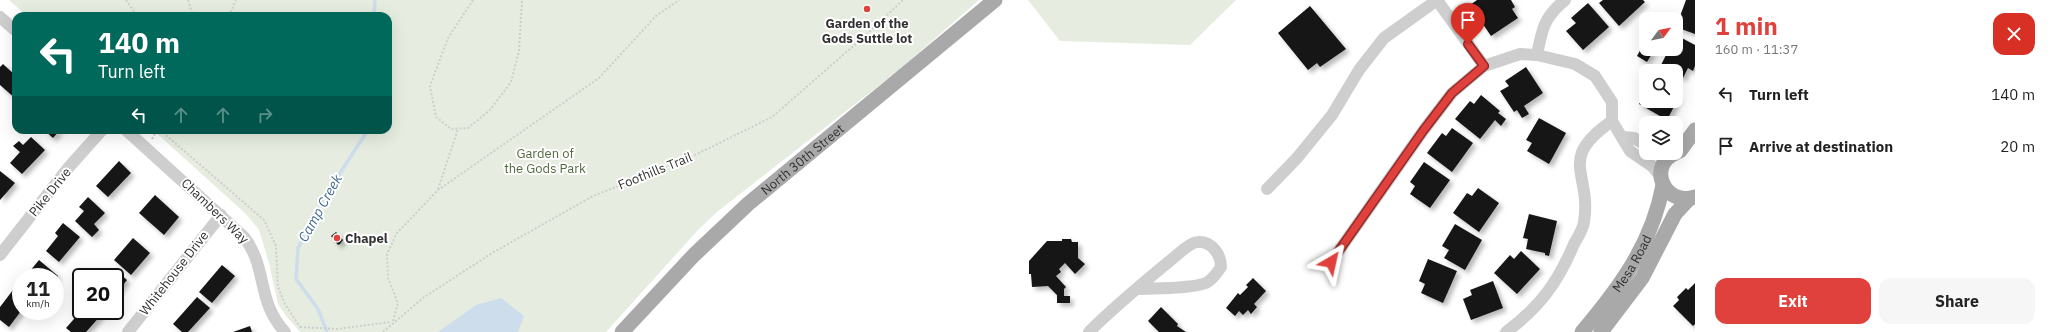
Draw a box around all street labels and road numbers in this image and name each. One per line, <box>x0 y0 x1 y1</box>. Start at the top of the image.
street label: North 30th Street <box>757 120 847 198</box>
street label: Foothills Trail <box>615 148 695 194</box>
street label: Pike Drive <box>25 164 75 220</box>
street label: Chambers Way <box>178 175 253 248</box>
street label: Whitehouse Drive <box>136 227 212 319</box>
street label: Mesa Road <box>1608 232 1655 295</box>

